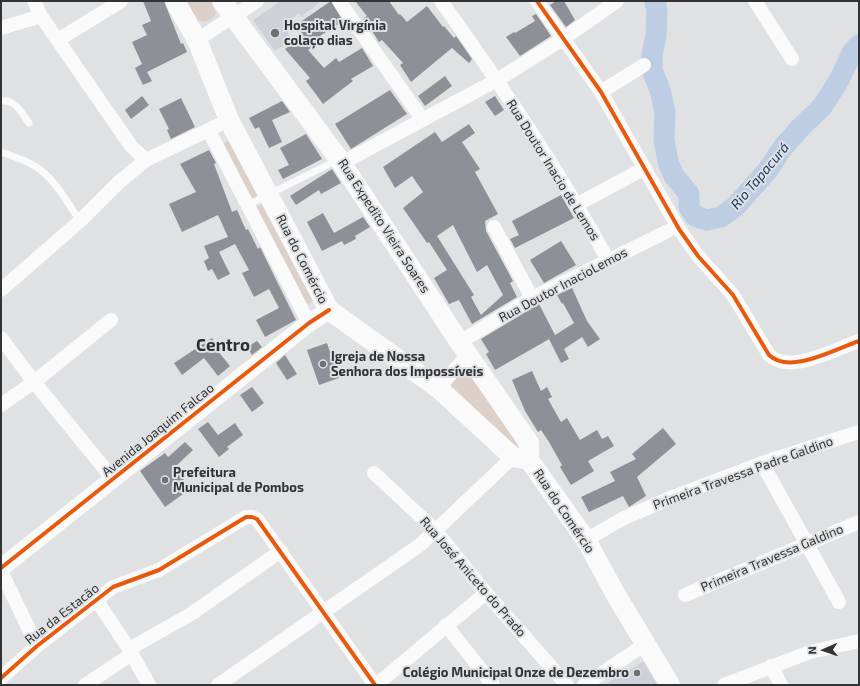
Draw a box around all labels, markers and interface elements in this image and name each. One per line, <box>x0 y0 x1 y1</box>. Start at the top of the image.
place label: Hospital Virgínia colaço dias <box>284 18 386 49</box>
marker: Hospital Virgínia colaço dias <box>269 27 281 39</box>
street label: Rua Doutor Inacio de Lemos <box>503 96 603 244</box>
water label: Rio Tapacurá <box>727 139 793 213</box>
street label: Rua Expedito Vieira Soares <box>335 156 433 296</box>
street label: Rua do Comércio <box>273 212 331 306</box>
street label: Rua Doutor InacioLemos <box>496 244 630 326</box>
district label: Centro <box>196 335 250 355</box>
place label: Igreja de Nossa Senhora dos Impossíveis <box>331 349 483 380</box>
marker: Igreja de Nossa Senhora dos Impossíveis <box>318 359 328 369</box>
street label: Avenida Joaquim Falcao <box>99 380 217 480</box>
street label: Primeira Travessa Padre Galdino <box>651 433 835 513</box>
place label: Prefeitura Municipal de Pombos <box>173 465 304 496</box>
street label: Rua do Comércio <box>530 466 598 556</box>
marker: Prefeitura Municipal de Pombos <box>160 475 170 485</box>
street label: Rua José Aniceto do Prado <box>417 514 529 640</box>
street label: Primeira Travessa Galdino <box>698 521 846 595</box>
street label: Rua da Estacão <box>22 580 102 648</box>
north arrow <box>804 630 844 670</box>
text: N <box>805 646 818 655</box>
place label: Colégio Municipal Onze de Dezembro <box>403 665 629 681</box>
marker: Colégio Municipal Onze de Dezembro <box>632 668 642 678</box>

